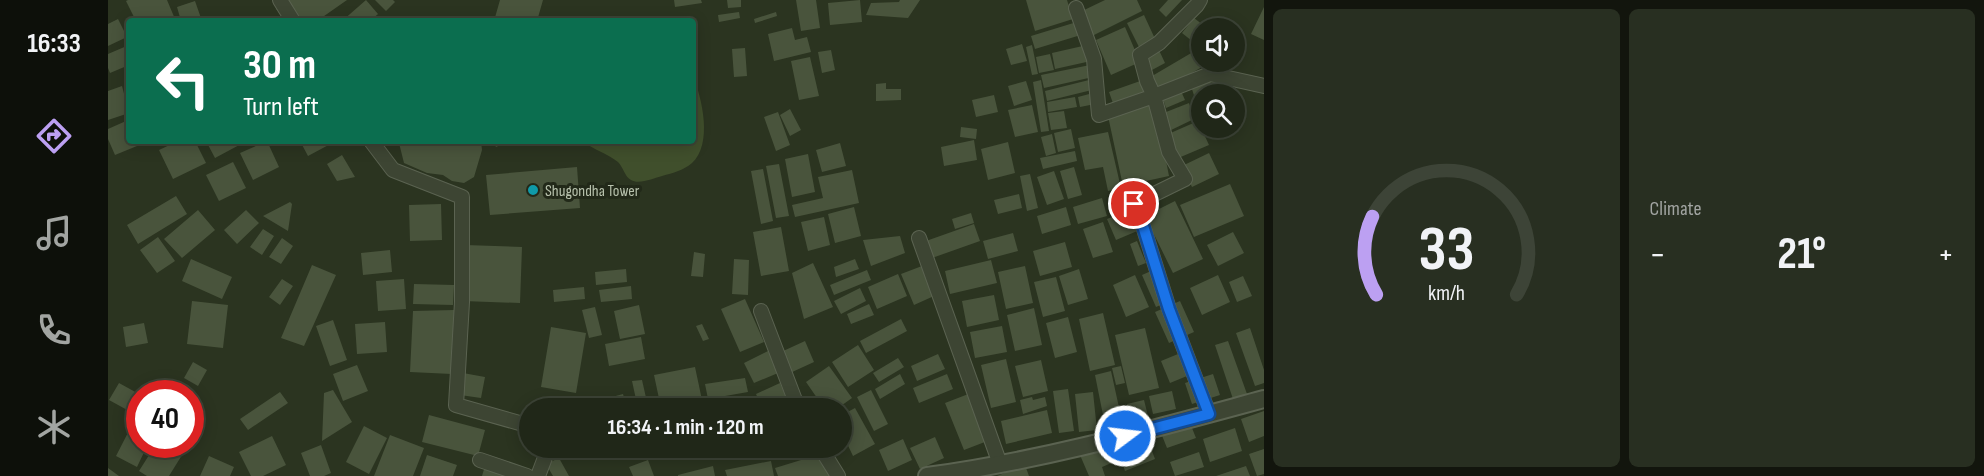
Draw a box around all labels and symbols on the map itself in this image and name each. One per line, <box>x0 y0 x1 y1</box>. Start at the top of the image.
pin <box>1108 178 1159 229</box>
place label: Shugondha Tower <box>545 182 640 201</box>
marker: Shugondha Tower <box>526 183 540 197</box>
speed limit sign: 40 <box>126 380 204 458</box>
position arrow <box>1093 404 1157 468</box>

